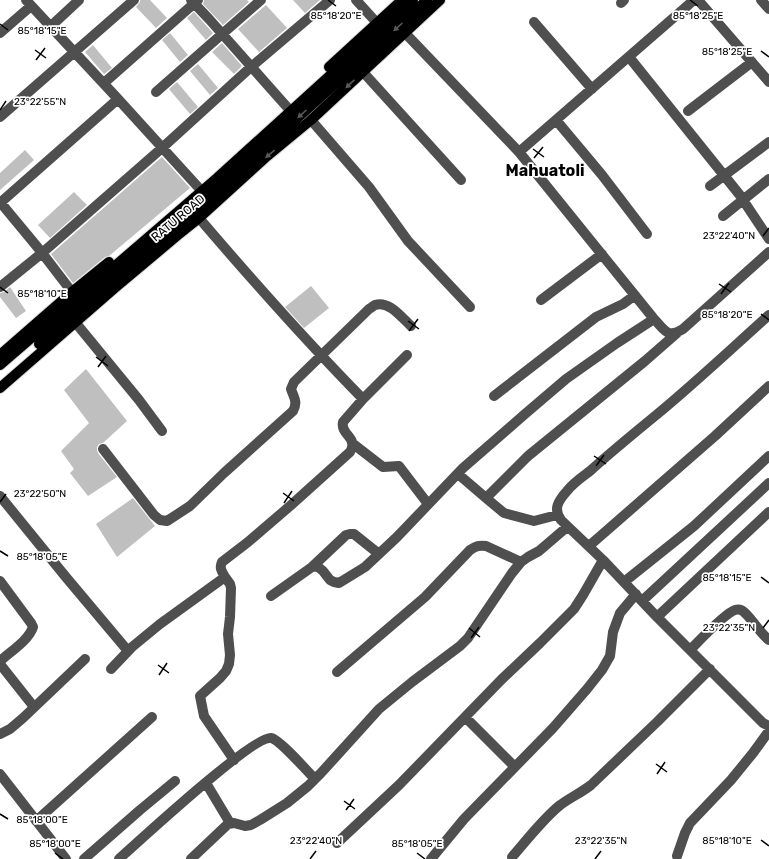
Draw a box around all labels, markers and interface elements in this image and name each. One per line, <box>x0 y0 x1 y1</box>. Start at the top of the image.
text: 85°18'20"E <box>310 10 362 22</box>
text: 85°18'25"E <box>673 10 723 22</box>
one-way arrow <box>393 22 403 31</box>
text: 85°18'15"E <box>17 25 67 37</box>
text: 85°18'25"E <box>702 46 752 58</box>
one-way arrow <box>345 79 355 89</box>
text: 23°22'55"N <box>14 96 66 108</box>
one-way arrow <box>297 109 307 119</box>
one-way arrow <box>265 150 275 159</box>
district label: Mahuatoli <box>505 161 585 180</box>
street label: RATU ROAD <box>148 192 208 244</box>
text: 23°22'40"N <box>703 230 755 242</box>
text: 85°18'10"E <box>17 288 67 300</box>
text: 85°18'20"E <box>701 309 753 321</box>
text: 23°22'50"N <box>14 488 66 500</box>
text: 85°18'05"E <box>16 551 68 563</box>
text: 85°18'15"E <box>702 572 752 584</box>
text: 23°22'35"N <box>703 622 755 634</box>
text: 85°18'00"E <box>16 814 68 826</box>
text: 23°22'40"N <box>290 835 342 847</box>
text: 23°22'35"N <box>575 835 627 847</box>
text: 85°18'10"E <box>702 835 752 847</box>
text: 85°18'00"E <box>29 838 81 850</box>
text: 85°18'05"E <box>391 838 443 850</box>

